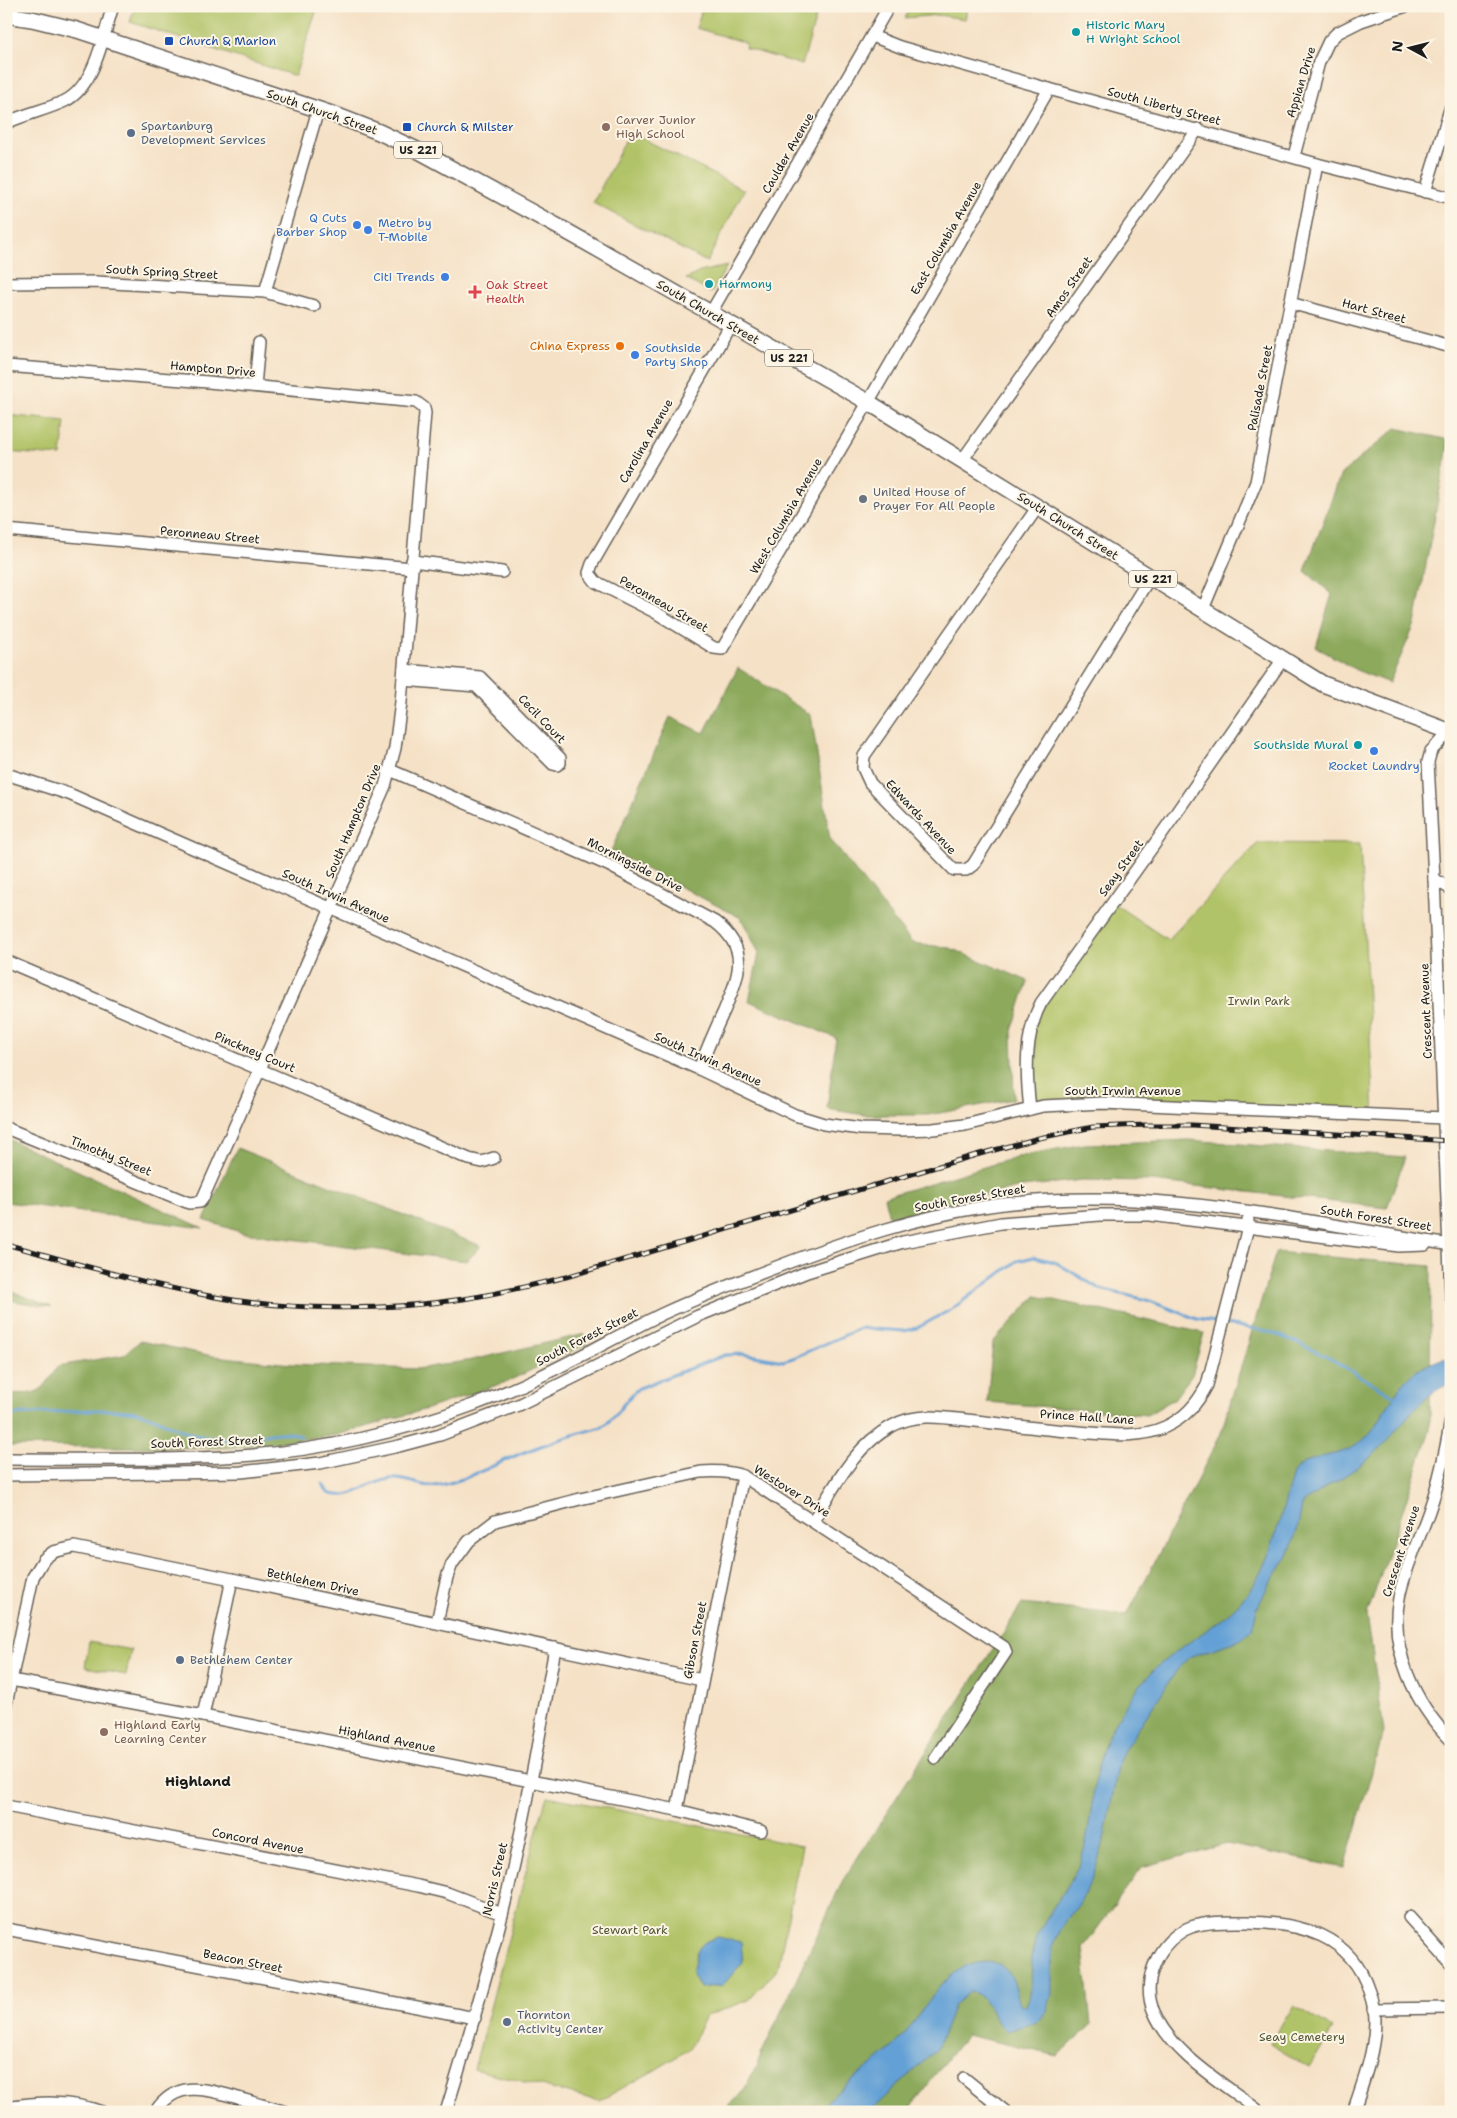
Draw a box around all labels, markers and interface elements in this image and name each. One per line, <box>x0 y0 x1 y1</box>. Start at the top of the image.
place label: Historic Mary H Wright School <box>1086 17 1181 47</box>
north arrow <box>1384 22 1434 72</box>
marker: Historic Mary H Wright School <box>1070 26 1082 38</box>
place label: Church & Marion <box>179 33 276 49</box>
marker: Church & Marion <box>163 35 175 47</box>
text: N <box>1387 40 1407 53</box>
street label: Appian Drive <box>1283 44 1319 120</box>
street label: South Liberty Street <box>1105 83 1223 129</box>
street label: South Church Street <box>264 85 380 139</box>
street label: Caulder Avenue <box>758 109 818 196</box>
place label: Carver Junior High School <box>616 112 696 142</box>
place label: Spartanburg Development Services <box>141 118 266 148</box>
place label: Church & Milster <box>417 119 514 135</box>
marker: Church & Milster <box>401 121 413 133</box>
marker: Carver Junior High School <box>600 121 612 133</box>
marker: Spartanburg Development Services <box>125 127 137 139</box>
road number: US 221 <box>394 142 442 158</box>
street label: East Columbia Avenue <box>907 178 985 298</box>
place label: Q Cuts Barber Shop <box>276 210 347 240</box>
place label: Metro by T-Mobile <box>378 215 432 245</box>
marker: Q Cuts Barber Shop <box>351 219 363 231</box>
marker: Metro by T-Mobile <box>362 224 374 236</box>
street label: Amos Street <box>1042 253 1096 321</box>
street label: South Spring Street <box>105 261 219 283</box>
place label: Citi Trends <box>373 269 435 285</box>
marker: Citi Trends <box>439 271 451 283</box>
street label: South Church Street <box>654 276 762 348</box>
place label: Harmony <box>719 276 772 292</box>
place label: Oak Street Health <box>486 277 548 307</box>
marker: Harmony <box>703 278 715 290</box>
marker: Oak Street Health <box>468 285 482 299</box>
street label: Hart Street <box>1340 295 1408 327</box>
place label: China Express <box>530 338 610 354</box>
marker: China Express <box>614 340 626 352</box>
place label: Southside Party Shop <box>645 340 708 370</box>
street label: Palisade Street <box>1244 344 1276 432</box>
marker: Southside Party Shop <box>629 349 641 361</box>
road number: US 221 <box>765 349 813 366</box>
street label: Hampton Drive <box>169 357 257 381</box>
street label: Carolina Avenue <box>615 396 677 486</box>
street label: West Columbia Avenue <box>746 455 826 577</box>
place label: United House of Prayer For All People <box>873 484 996 514</box>
street label: South Church Street <box>1014 488 1122 564</box>
marker: United House of Prayer For All People <box>857 493 869 505</box>
street label: Peronneau Street <box>159 523 261 547</box>
road number: US 221 <box>1129 570 1177 588</box>
street label: Peronneau Street <box>617 572 711 636</box>
street label: Cecil Court <box>515 691 569 747</box>
place label: Southside Mural <box>1253 737 1348 753</box>
marker: Southside Mural <box>1352 739 1364 751</box>
marker: Rocket Laundry <box>1368 745 1380 757</box>
place label: Rocket Laundry <box>1328 758 1420 774</box>
street label: South Hampton Drive <box>322 761 385 881</box>
street label: Edwards Avenue <box>882 776 960 858</box>
street label: Morningside Drive <box>584 834 686 896</box>
street label: Seay Street <box>1095 836 1147 900</box>
street label: South Irwin Avenue <box>280 865 393 927</box>
street label: Crescent Avenue <box>1416 963 1436 1059</box>
park label: Irwin Park <box>1228 993 1290 1009</box>
street label: Pinckney Court <box>212 1028 298 1076</box>
street label: South Irwin Avenue <box>652 1028 765 1090</box>
street label: South Irwin Avenue <box>1065 1083 1181 1099</box>
street label: Timothy Street <box>68 1132 154 1180</box>
street label: South Forest Street <box>913 1180 1027 1216</box>
street label: South Forest Street <box>1319 1201 1433 1235</box>
street label: South Forest Street <box>533 1304 641 1370</box>
street label: Prince Hall Lane <box>1039 1406 1135 1428</box>
street label: South Forest Street <box>150 1432 264 1452</box>
street label: Westover Drive <box>751 1461 833 1521</box>
street label: Crescent Avenue <box>1379 1503 1423 1599</box>
street label: Bethlehem Drive <box>265 1564 361 1600</box>
street label: Gibson Street <box>680 1600 710 1680</box>
place label: Bethlehem Center <box>190 1652 293 1668</box>
marker: Bethlehem Center <box>174 1654 186 1666</box>
place label: Highland Early Learning Center <box>114 1717 207 1747</box>
street label: Highland Avenue <box>337 1722 437 1756</box>
marker: Highland Early Learning Center <box>98 1726 110 1738</box>
district label: Highland <box>165 1772 231 1790</box>
street label: Concord Avenue <box>210 1824 306 1858</box>
street label: Norris Street <box>479 1841 511 1917</box>
park label: Stewart Park <box>592 1922 668 1938</box>
street label: Beacon Street <box>202 1945 284 1977</box>
place label: Thornton Activity Center <box>517 2007 604 2037</box>
marker: Thornton Activity Center <box>501 2016 513 2028</box>
park label: Seay Cemetery <box>1259 2029 1345 2045</box>

